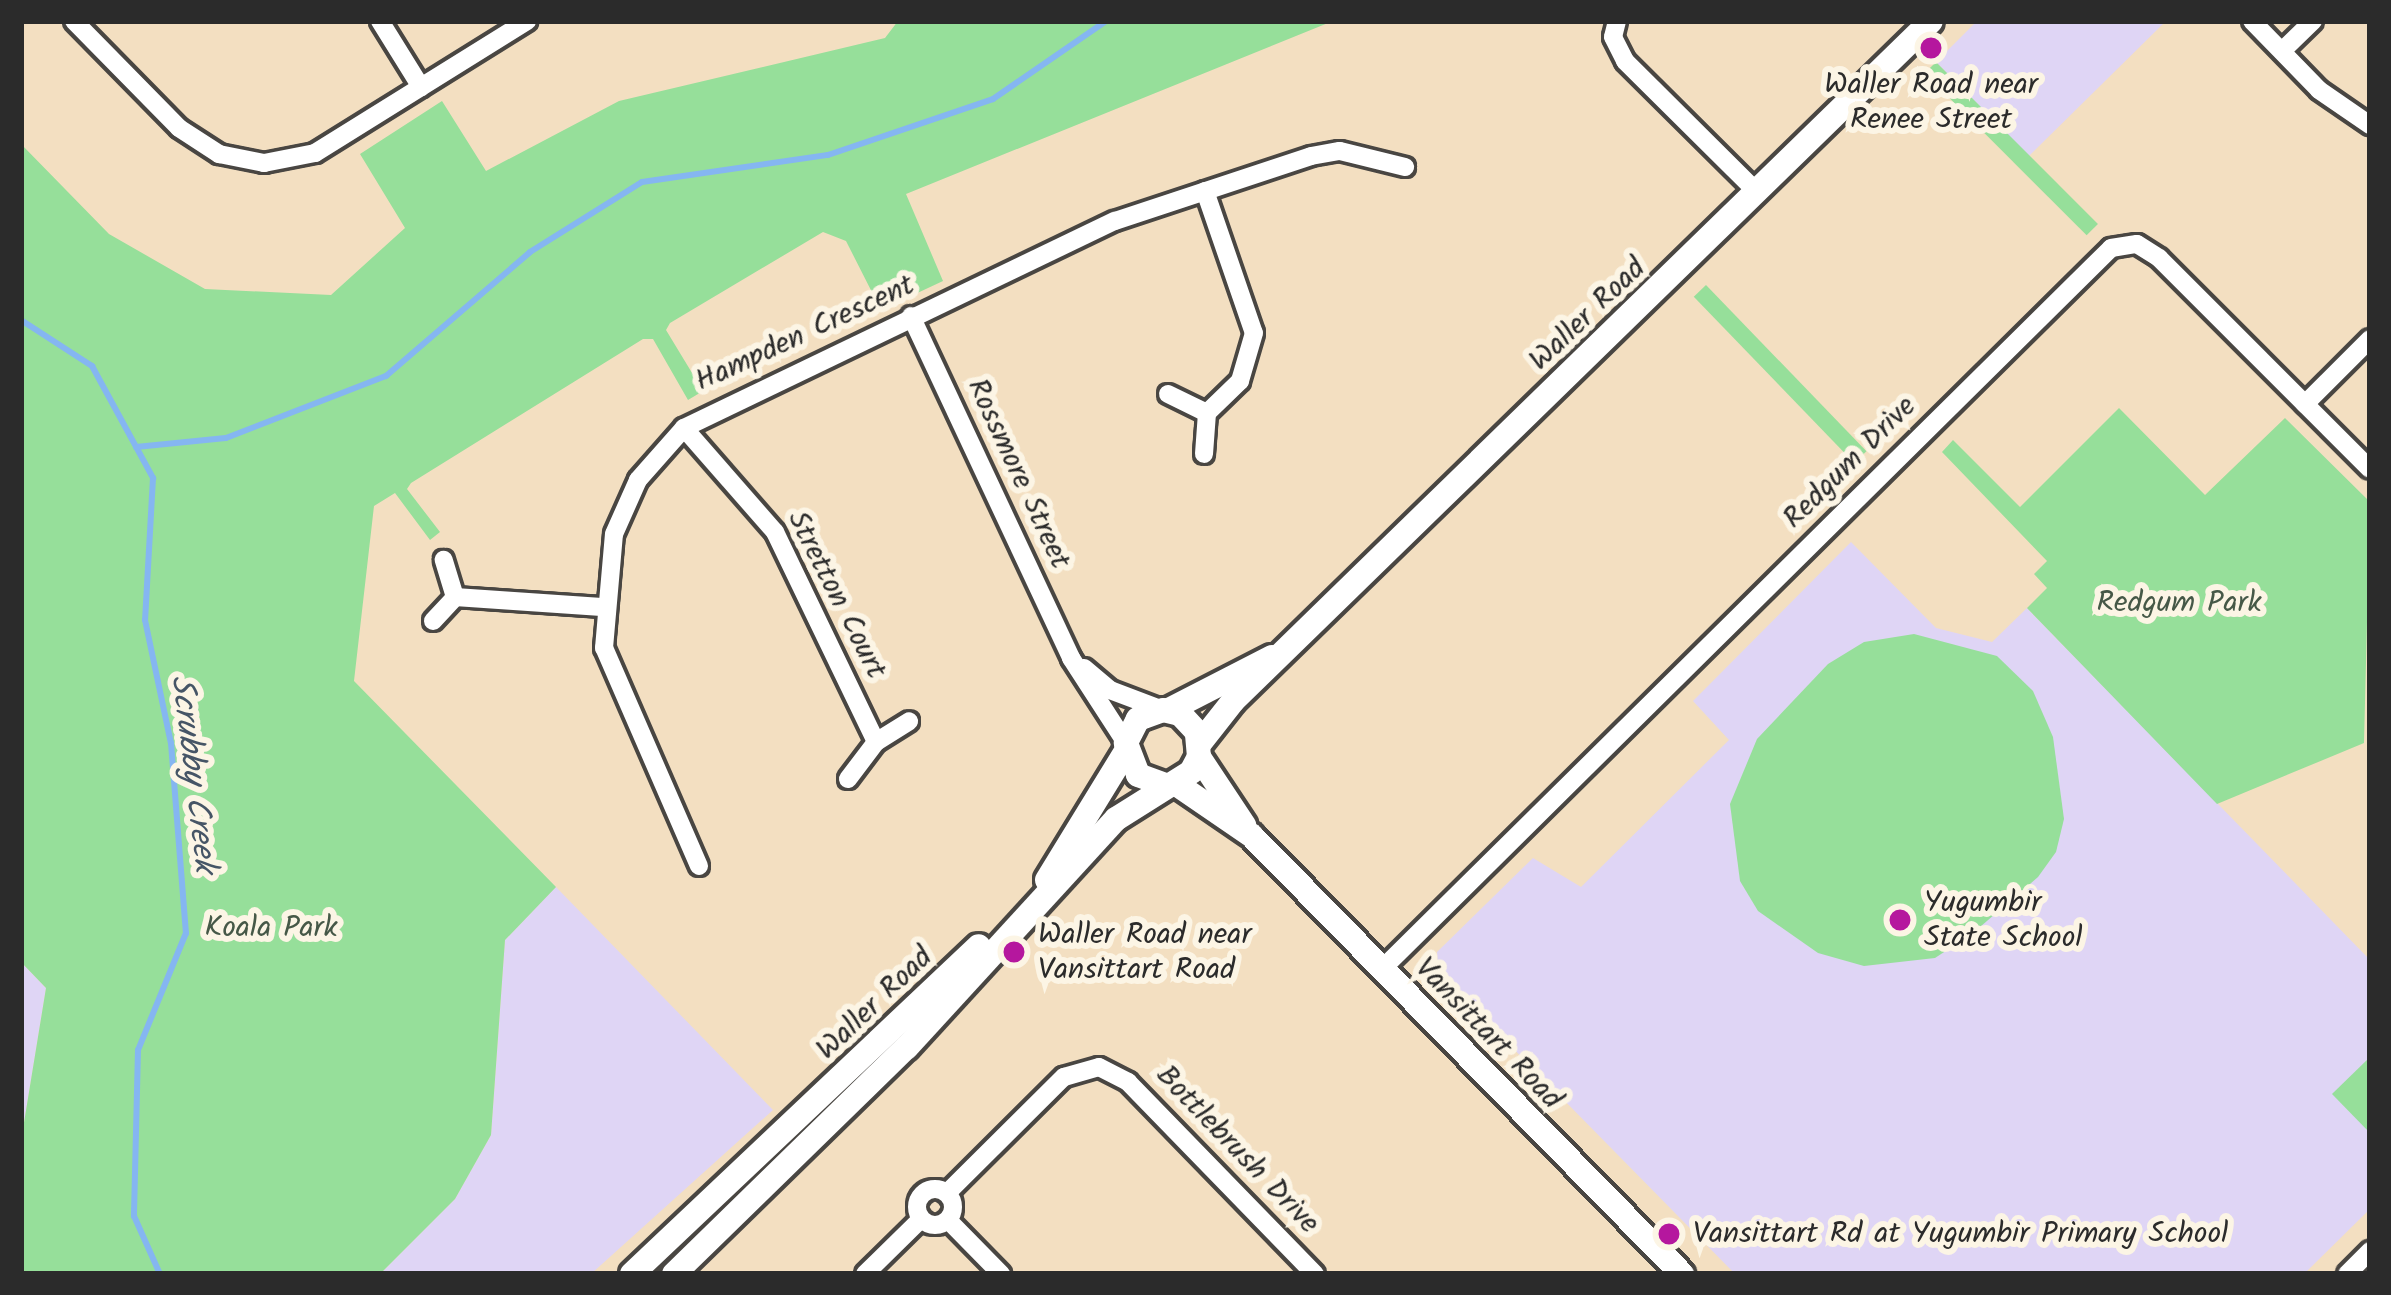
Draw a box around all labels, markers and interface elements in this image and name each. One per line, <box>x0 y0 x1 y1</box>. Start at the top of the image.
marker: Waller Road near Renee Street <box>1918 35 1944 61</box>
place label: Waller Road near Renee Street <box>1824 67 2038 138</box>
street label: Waller Road <box>1522 251 1654 379</box>
street label: Hampden Crescent <box>690 267 920 401</box>
street label: Rossmore Street <box>958 373 1078 575</box>
street label: Redgum Drive <box>1776 389 1924 537</box>
street label: Stretton Court <box>778 505 894 685</box>
park label: Redgum Park <box>2097 585 2261 621</box>
water label: Scrubby Creek <box>160 673 224 875</box>
place label: Yugumbir State School <box>1924 885 2083 956</box>
marker: Yugumbir State School <box>1887 907 1913 933</box>
park label: Koala Park <box>204 910 338 946</box>
place label: Waller Road near Vansittart Road <box>1038 917 1251 988</box>
marker: Waller Road near Vansittart Road <box>1001 939 1027 965</box>
street label: Waller Road <box>809 940 941 1068</box>
street label: Vansittart Road <box>1407 951 1569 1117</box>
street label: Bottlebrush Drive <box>1148 1058 1326 1242</box>
place label: Vansittart Rd at Yugumbir Primary School <box>1693 1216 2228 1252</box>
marker: Vansittart Rd at Yugumbir Primary School <box>1656 1221 1682 1247</box>

